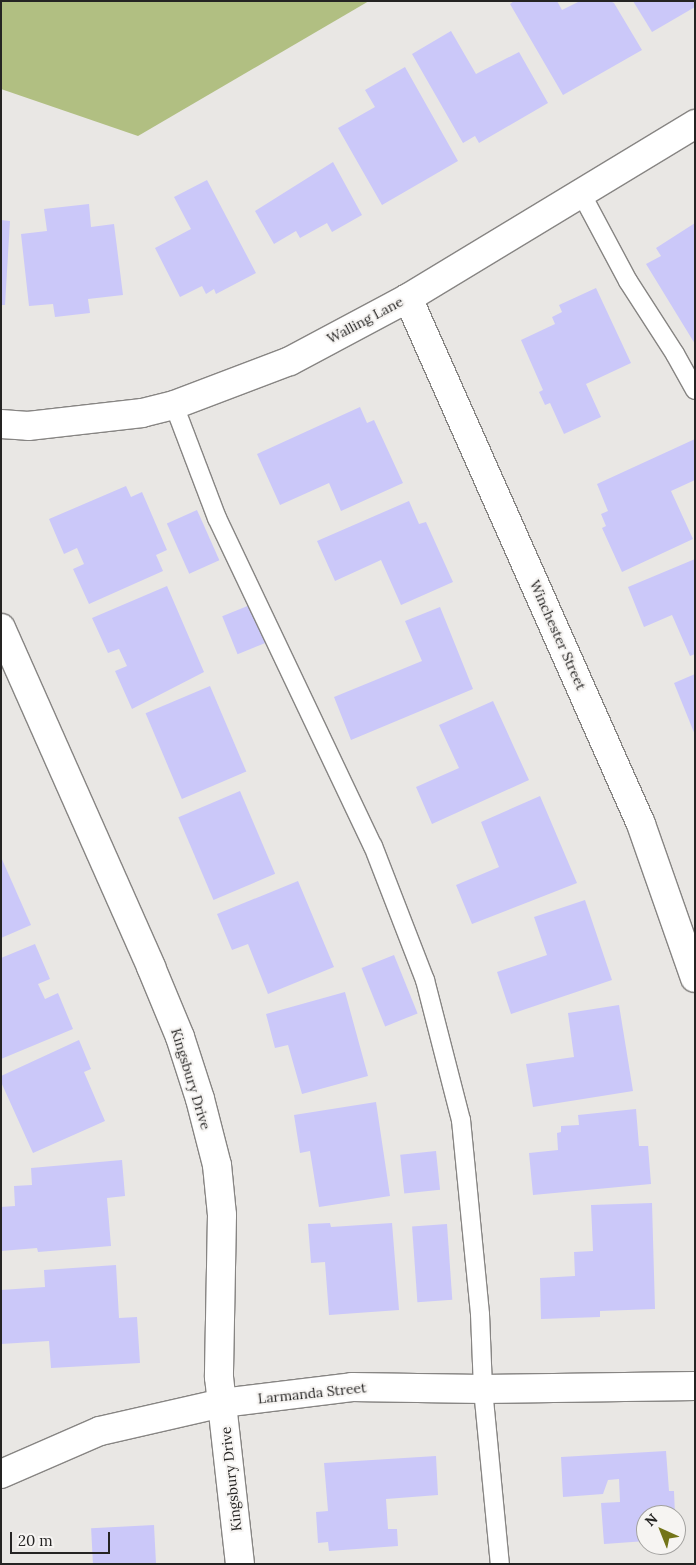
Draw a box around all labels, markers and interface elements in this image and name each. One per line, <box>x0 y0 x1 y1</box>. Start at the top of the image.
street label: Walling Lane <box>324 293 406 347</box>
street label: Winchester Street <box>526 577 590 693</box>
street label: Kingsbury Drive <box>168 1026 214 1132</box>
street label: Larmanda Street <box>257 1379 367 1407</box>
street label: Kingsbury Drive <box>217 1426 245 1532</box>
north arrow <box>636 1505 686 1555</box>
text: N <box>641 1510 661 1530</box>
scale bar <box>12 1522 112 1554</box>
text: 20 m <box>18 1531 53 1550</box>

